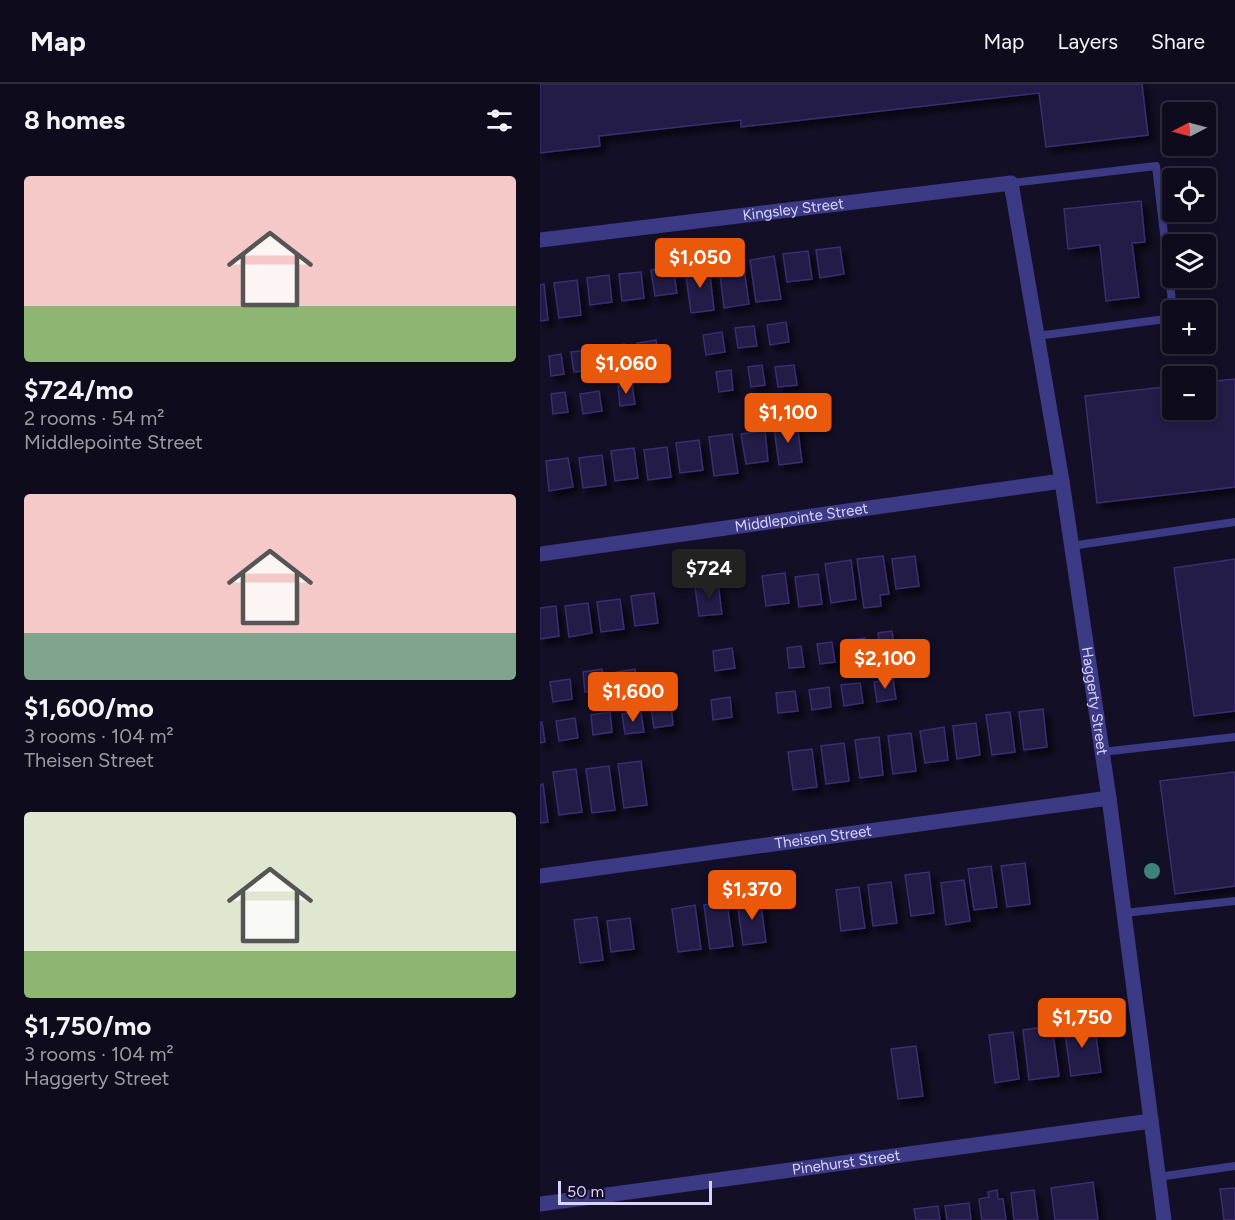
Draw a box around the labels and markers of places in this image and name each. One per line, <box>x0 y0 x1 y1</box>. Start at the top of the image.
pin: $1,050 <box>651 238 749 289</box>
pin: $1,060 <box>577 344 675 395</box>
pin: $1,100 <box>739 393 837 444</box>
pin: $724 <box>673 549 745 600</box>
pin: $2,100 <box>836 639 934 690</box>
pin: $1,600 <box>584 672 682 723</box>
pin: $1,370 <box>703 870 801 921</box>
pin: $1,750 <box>1033 998 1131 1049</box>

